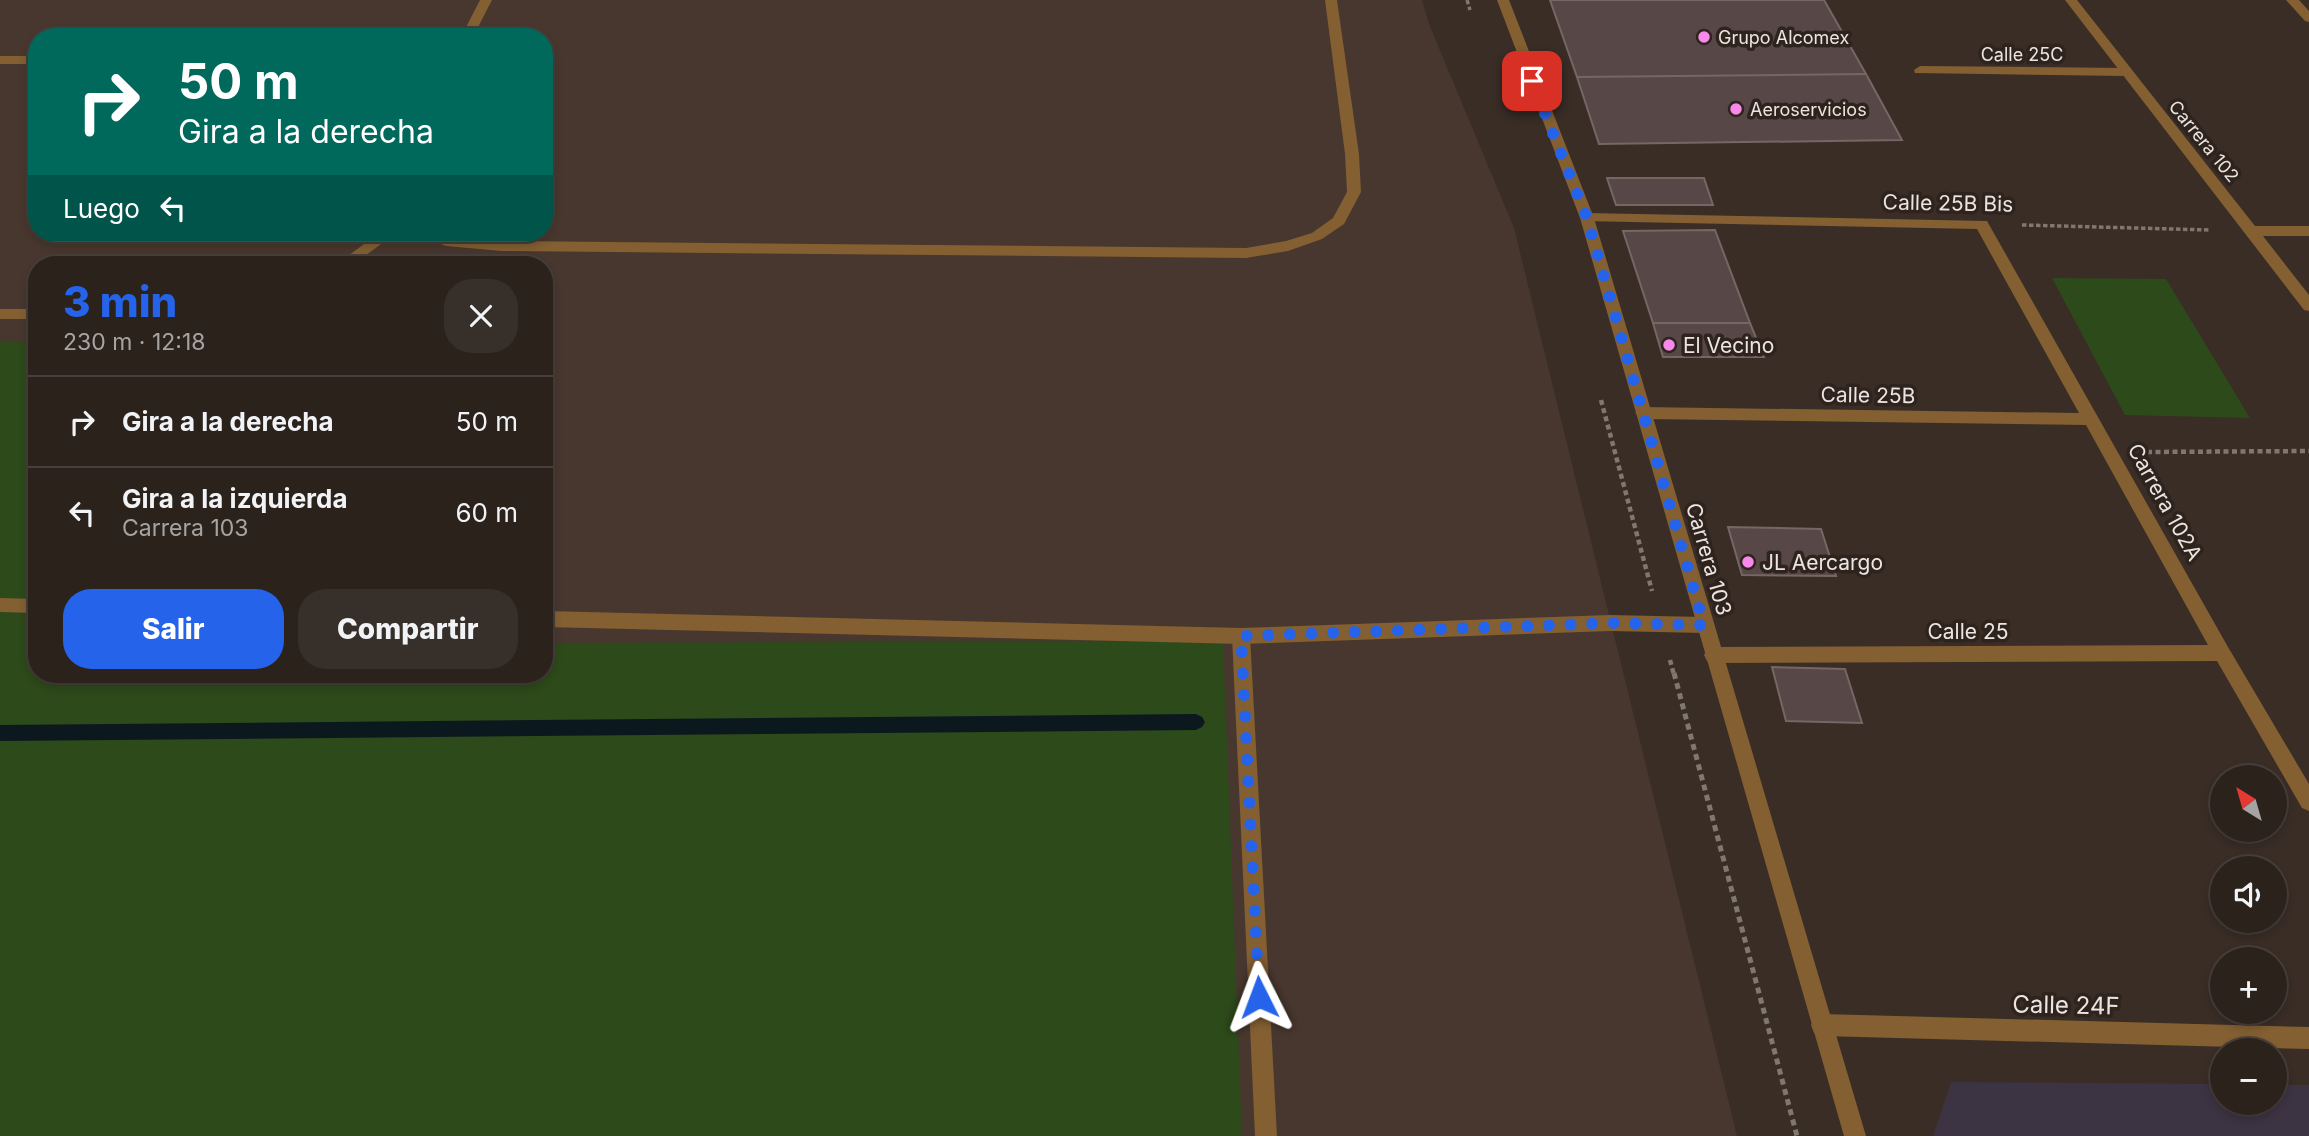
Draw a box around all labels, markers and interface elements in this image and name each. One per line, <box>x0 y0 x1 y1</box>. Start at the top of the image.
place label: Grupo Alcomex <box>1718 27 1849 48</box>
marker: Grupo Alcomex <box>1696 29 1712 45</box>
street label: Calle 25C <box>1981 44 2063 65</box>
pin <box>1502 51 1562 111</box>
text: 50 m <box>178 52 299 111</box>
icon: right <box>63 56 154 147</box>
icon: arrive <box>1513 62 1551 100</box>
street label: Carrera 102 <box>2165 96 2243 186</box>
place label: Aeroservicios <box>1750 99 1867 120</box>
marker: Aeroservicios <box>1728 101 1744 117</box>
text: Gira a la derecha <box>178 112 434 151</box>
icon: left <box>154 189 192 227</box>
street label: Calle 25B Bis <box>1882 189 2014 217</box>
text: Luego <box>63 193 140 224</box>
text: 3 min <box>63 276 177 327</box>
button: close <box>444 279 518 353</box>
text: 230 m · 12:18 <box>63 328 206 356</box>
place label: El Vecino <box>1683 333 1774 358</box>
marker: El Vecino <box>1661 337 1677 353</box>
street label: Calle 25B <box>1820 382 1916 408</box>
icon: right <box>63 403 101 441</box>
text: Gira a la derecha <box>122 406 334 437</box>
text: 50 m <box>456 406 518 437</box>
street label: Carrera 102A <box>2123 439 2207 565</box>
text: Gira a la izquierda <box>122 483 348 514</box>
icon: left <box>63 494 101 532</box>
text: 60 m <box>455 497 518 528</box>
street label: Carrera 103 <box>1681 500 1737 618</box>
text: Carrera 103 <box>122 514 249 542</box>
place label: JL Aercargo <box>1762 550 1883 575</box>
marker: JL Aercargo <box>1740 554 1756 570</box>
button: Salir <box>63 589 284 669</box>
button: Compartir <box>298 589 518 669</box>
street label: Calle 25 <box>1927 619 2009 644</box>
north arrow <box>2210 765 2287 842</box>
map controls <box>2210 765 2287 1115</box>
button: sound <box>2210 856 2287 933</box>
button: + <box>2210 947 2287 1024</box>
position arrow <box>1222 960 1296 1034</box>
street label: Calle 24F <box>2012 990 2120 1020</box>
button: − <box>2210 1038 2287 1115</box>

